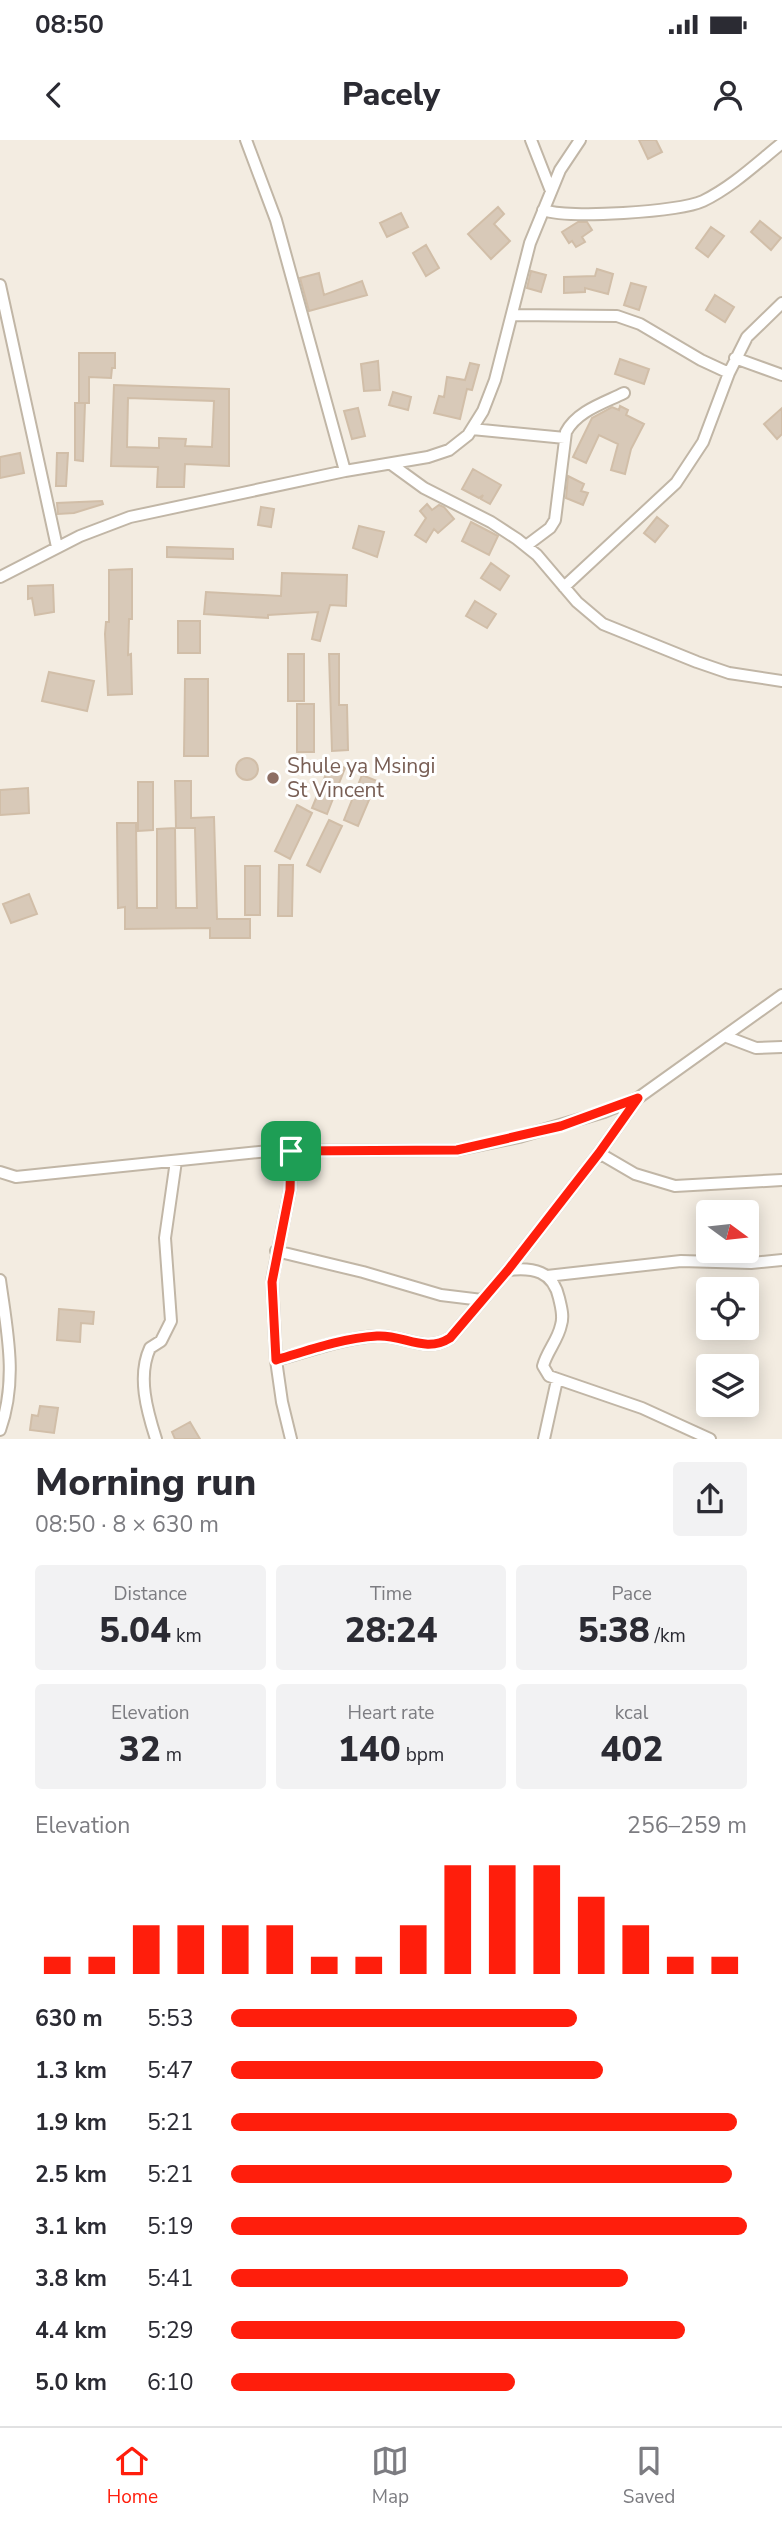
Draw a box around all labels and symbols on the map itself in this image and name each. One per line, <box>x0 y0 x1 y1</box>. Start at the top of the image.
place label: Shule ya Msingi St Vincent <box>287 752 435 804</box>
marker: Shule ya Msingi St Vincent <box>265 770 281 786</box>
pin <box>261 1121 321 1181</box>
north arrow <box>696 1200 760 1264</box>

